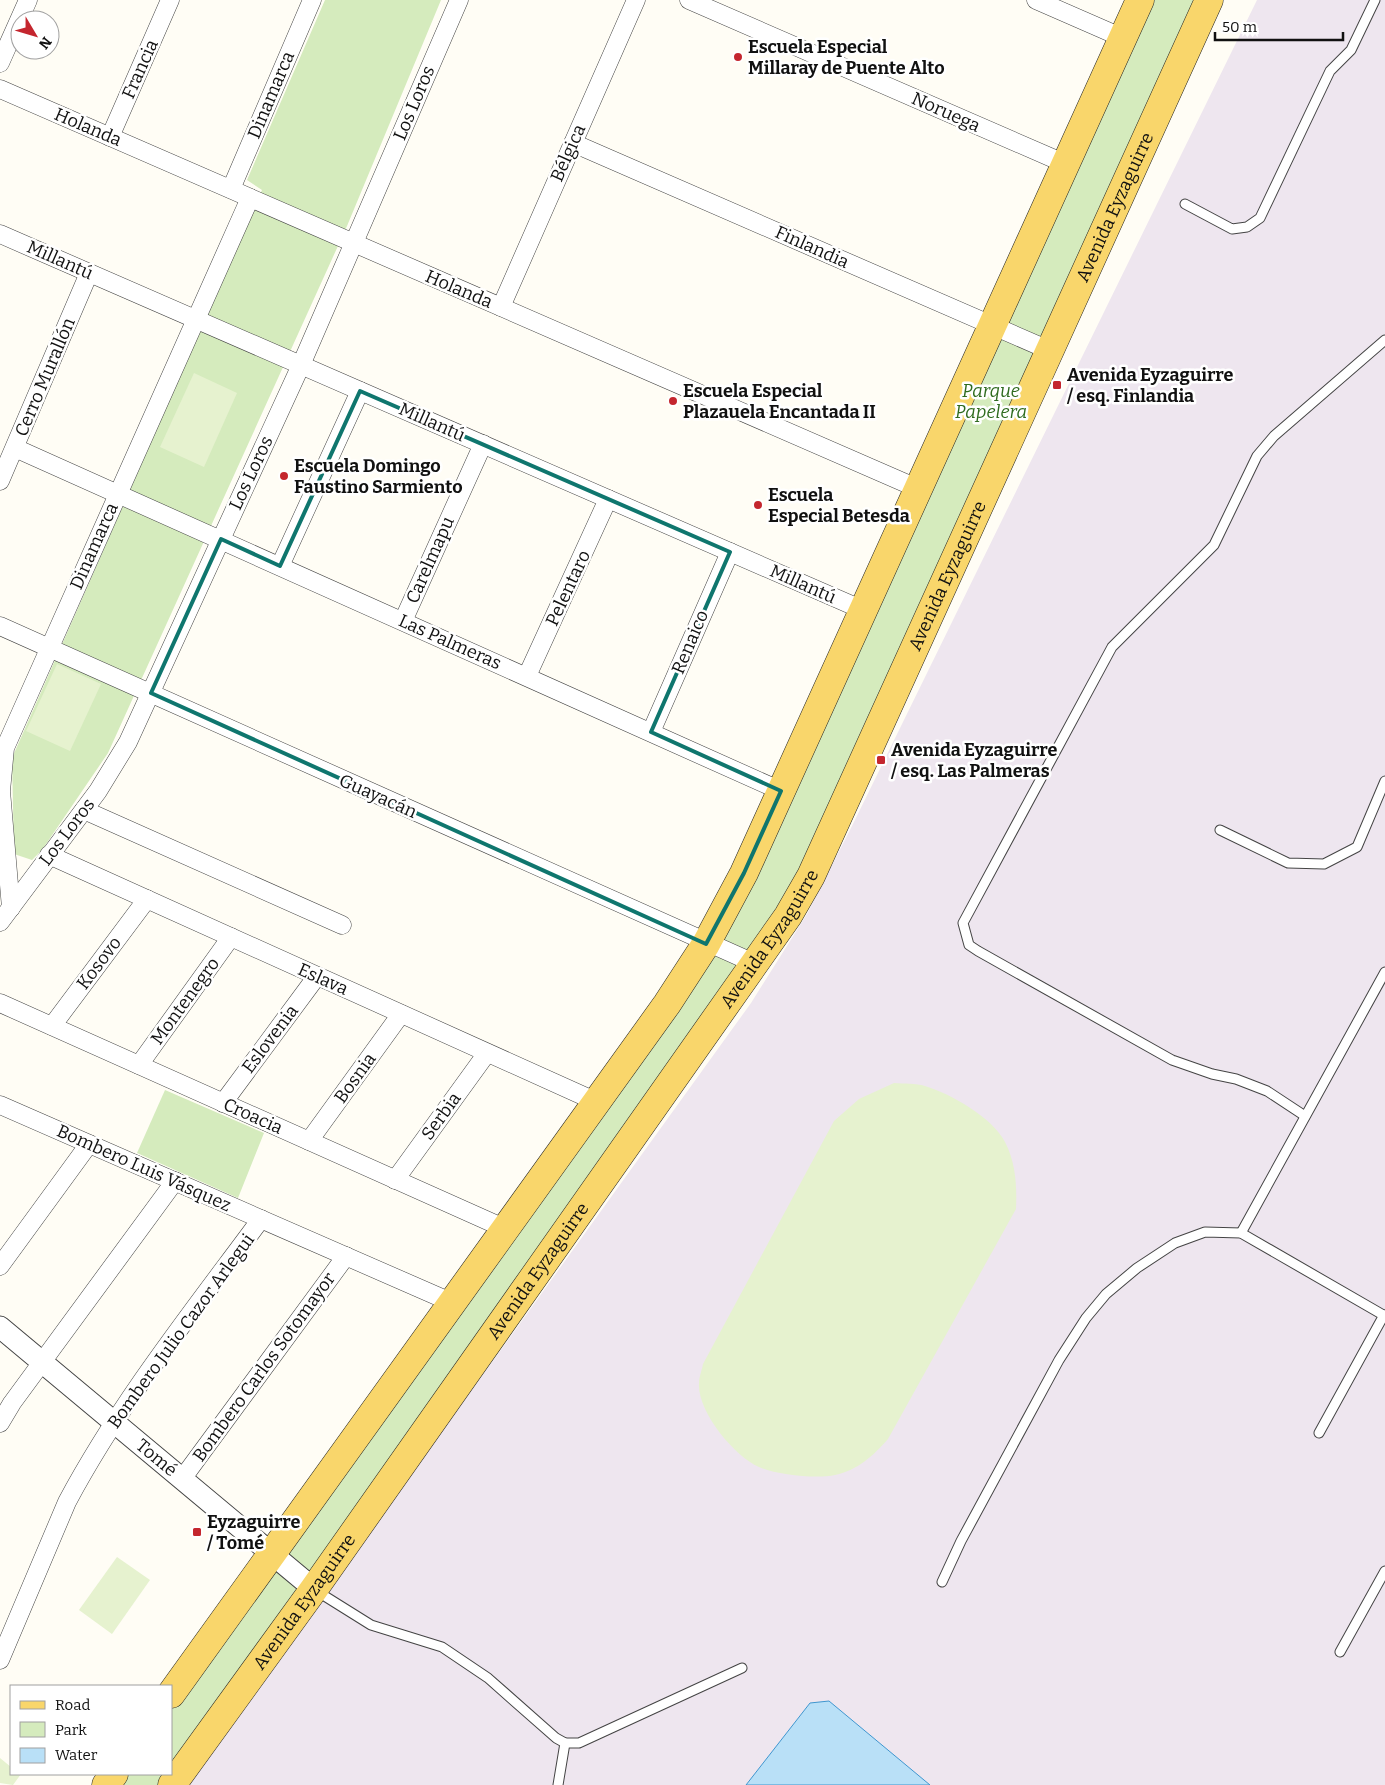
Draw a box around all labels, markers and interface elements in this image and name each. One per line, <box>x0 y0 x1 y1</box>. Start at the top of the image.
north arrow <box>10 10 60 60</box>
scale bar <box>1215 10 1342 42</box>
text: 50 m <box>1222 18 1258 36</box>
text: N <box>35 33 55 52</box>
street label: Francia <box>117 36 163 102</box>
place label: Escuela Especial Millaray de Puente Alto <box>748 36 945 79</box>
street label: Dinamarca <box>243 48 299 142</box>
marker: Escuela Especial Millaray de Puente Alto <box>732 51 744 63</box>
street label: Los Loros <box>388 62 440 144</box>
street label: Noruega <box>908 87 984 137</box>
street label: Holanda <box>51 103 125 151</box>
street label: Bélgica <box>546 121 590 185</box>
street label: Avenida Eyzaguirre <box>1071 129 1158 285</box>
street label: Finlandia <box>772 221 852 273</box>
street label: Millantú <box>23 236 97 284</box>
street label: Holanda <box>422 265 496 313</box>
street label: Cerro Murallón <box>10 314 80 440</box>
place label: Avenida Eyzaguirre / esq. Finlandia <box>1066 364 1233 407</box>
marker: Avenida Eyzaguirre / esq. Finlandia <box>1051 379 1063 391</box>
place label: Escuela Especial Plazauela Encantada II <box>683 380 876 423</box>
park label: Parque Papelera <box>955 380 1027 423</box>
marker: Escuela Especial Plazauela Encantada II <box>667 395 679 407</box>
street label: Millantú <box>395 398 469 446</box>
street label: Los Loros <box>224 433 278 513</box>
place label: Escuela Domingo Faustino Sarmiento <box>294 455 463 498</box>
marker: Escuela Domingo Faustino Sarmiento <box>278 470 290 482</box>
place label: Escuela Especial Betesda <box>768 484 910 527</box>
street label: Avenida Eyzaguirre <box>904 498 991 654</box>
street label: Dinamarca <box>65 499 123 593</box>
marker: Escuela Especial Betesda <box>752 499 764 511</box>
street label: Carelmapu <box>401 513 459 607</box>
street label: Pelentaro <box>541 547 595 629</box>
street label: Millantú <box>766 560 840 608</box>
street label: Renaico <box>667 607 713 677</box>
street label: Las Palmeras <box>395 610 505 674</box>
place label: Avenida Eyzaguirre / esq. Las Palmeras <box>890 739 1057 782</box>
marker: Avenida Eyzaguirre / esq. Las Palmeras <box>875 754 887 766</box>
street label: Guayacán <box>336 769 421 823</box>
street label: Los Loros <box>34 794 100 870</box>
street label: Avenida Eyzaguirre <box>716 866 823 1012</box>
street label: Kosovo <box>72 932 126 994</box>
street label: Montenegro <box>146 953 224 1049</box>
street label: Eslava <box>294 958 352 1000</box>
street label: Eslovenia <box>237 1000 303 1078</box>
street label: Bosnia <box>329 1048 381 1107</box>
street label: Serbia <box>416 1088 466 1144</box>
street label: Croacia <box>220 1093 286 1139</box>
street label: Bombero Luis Vásquez <box>53 1120 235 1216</box>
street label: Avenida Eyzaguirre <box>482 1198 594 1344</box>
street label: Bombero Julio Cazor Arlegui <box>103 1229 259 1433</box>
street label: Bombero Carlos Sotomayor <box>188 1268 340 1466</box>
street label: Tomé <box>132 1434 182 1481</box>
place label: Eyzaguirre / Tomé <box>206 1511 300 1554</box>
marker: Eyzaguirre / Tomé <box>191 1526 203 1538</box>
street label: Avenida Eyzaguirre <box>248 1530 360 1674</box>
legend <box>10 1685 172 1775</box>
text: Road <box>55 1696 90 1714</box>
text: Park <box>55 1721 87 1739</box>
text: Water <box>55 1746 98 1764</box>

